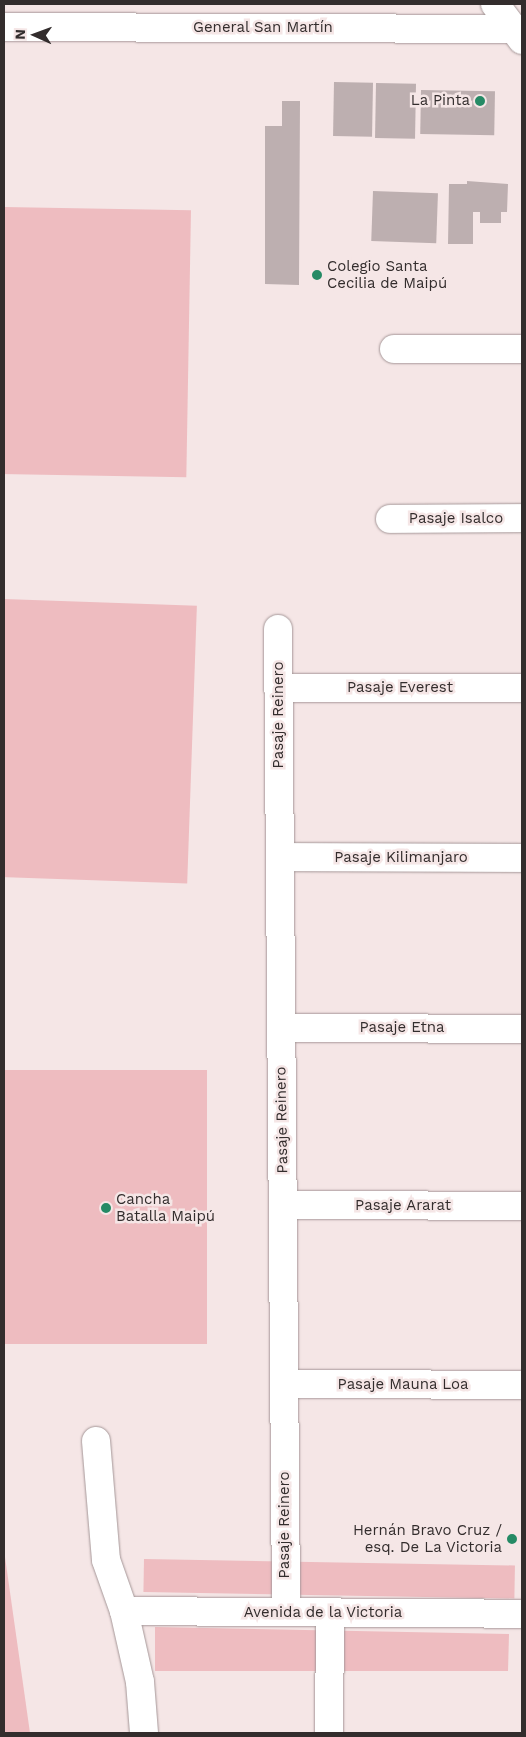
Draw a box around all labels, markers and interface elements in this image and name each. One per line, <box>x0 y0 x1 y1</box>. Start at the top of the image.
north arrow <box>10 10 60 60</box>
street label: General San Martín <box>193 19 333 37</box>
text: N <box>12 29 28 40</box>
place label: La Pinta <box>410 92 470 110</box>
marker: La Pinta <box>474 95 486 107</box>
place label: Colegio Santa Cecilia de Maipú <box>327 257 448 292</box>
marker: Colegio Santa Cecilia de Maipú <box>311 269 323 281</box>
street label: Pasaje Isalco <box>409 510 503 528</box>
street label: Pasaje Reinero <box>270 662 288 768</box>
street label: Pasaje Everest <box>347 679 453 697</box>
street label: Pasaje Kilimanjaro <box>334 849 468 867</box>
street label: Pasaje Etna <box>359 1019 445 1037</box>
street label: Pasaje Reinero <box>272 1066 292 1174</box>
place label: Cancha Batalla Maipú <box>116 1190 215 1225</box>
street label: Pasaje Ararat <box>355 1197 451 1215</box>
marker: Cancha Batalla Maipú <box>100 1202 112 1214</box>
street label: Pasaje Mauna Loa <box>337 1376 469 1394</box>
street label: Pasaje Reinero <box>276 1472 294 1578</box>
place label: Hernán Bravo Cruz / esq. De La Victoria <box>353 1521 502 1556</box>
marker: Hernán Bravo Cruz / esq. De La Victoria <box>506 1533 518 1545</box>
street label: Avenida de la Victoria <box>243 1604 403 1622</box>

